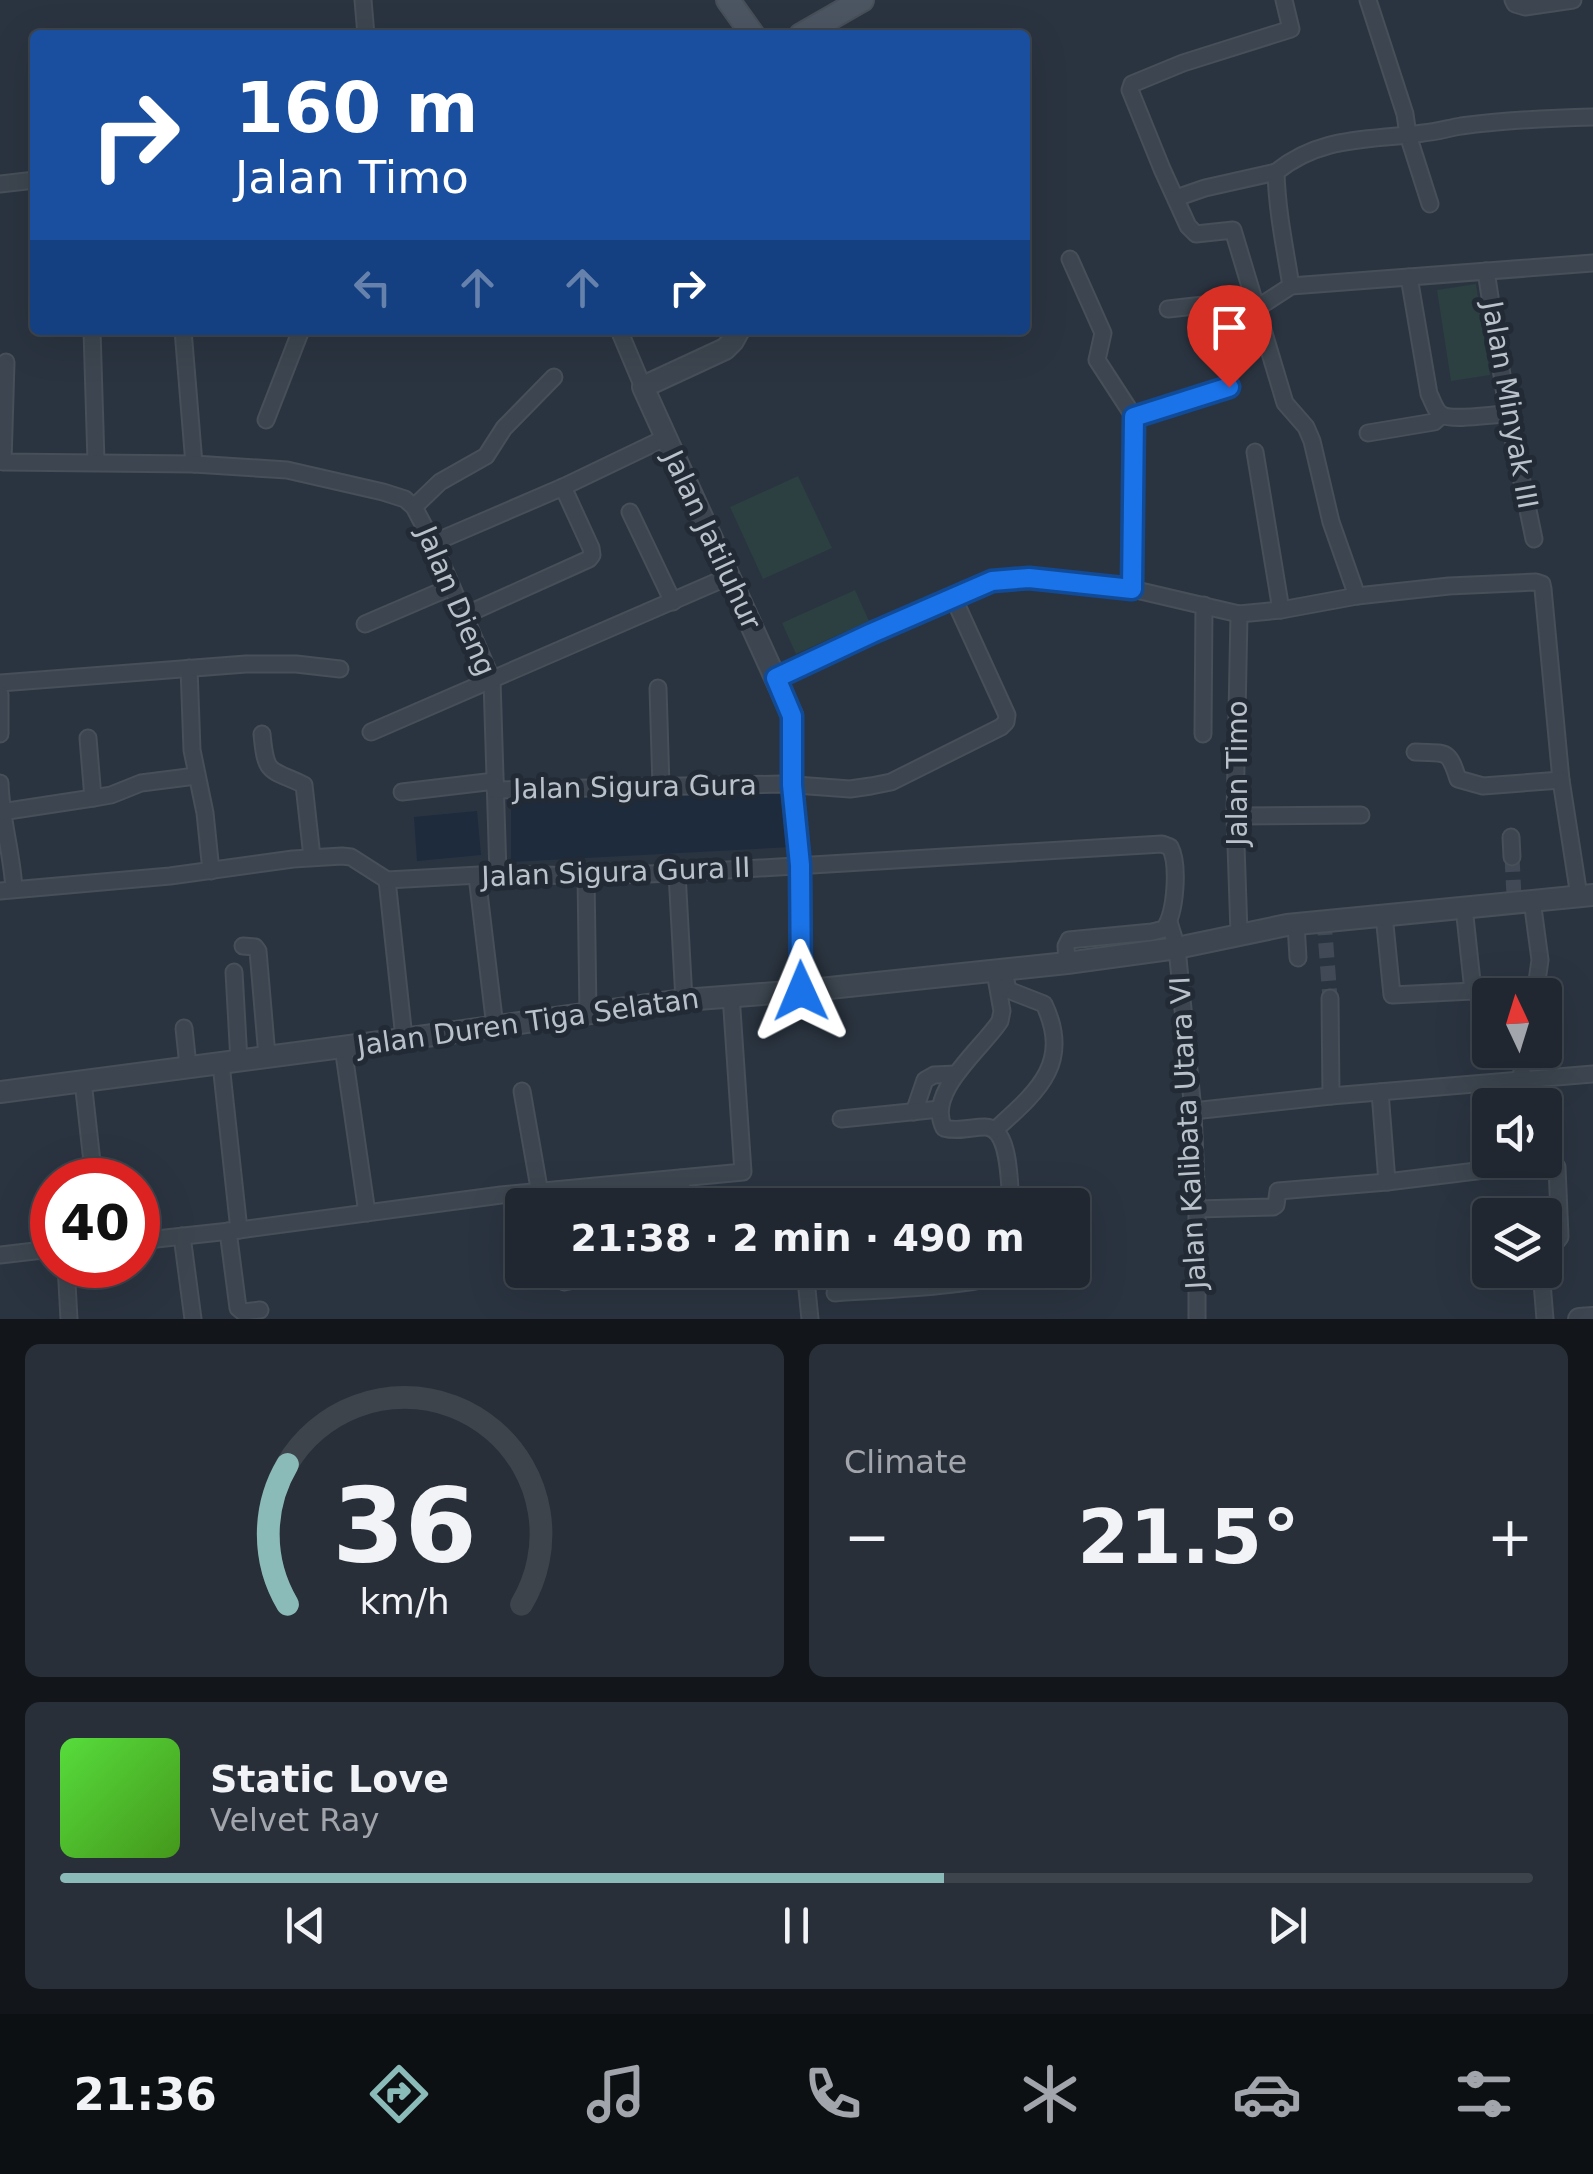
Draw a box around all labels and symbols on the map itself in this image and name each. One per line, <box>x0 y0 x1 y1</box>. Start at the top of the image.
pin <box>1187 285 1272 388</box>
street label: Jalan Minyak III <box>1475 297 1545 511</box>
street label: Jalan Jatiluhur <box>655 443 768 635</box>
street label: Jalan Dieng <box>409 519 502 681</box>
street label: Jalan Timo <box>1221 700 1254 848</box>
street label: Jalan Sigura Gura <box>511 768 757 806</box>
street label: Jalan Sigura Gura II <box>479 851 751 893</box>
position arrow <box>749 939 853 1043</box>
street label: Jalan Kalibata Utara VI <box>1163 976 1213 1292</box>
north arrow <box>1472 978 1562 1068</box>
street label: Jalan Duren Tiga Selatan <box>353 982 701 1063</box>
speed limit sign: 40 <box>30 1158 160 1288</box>

